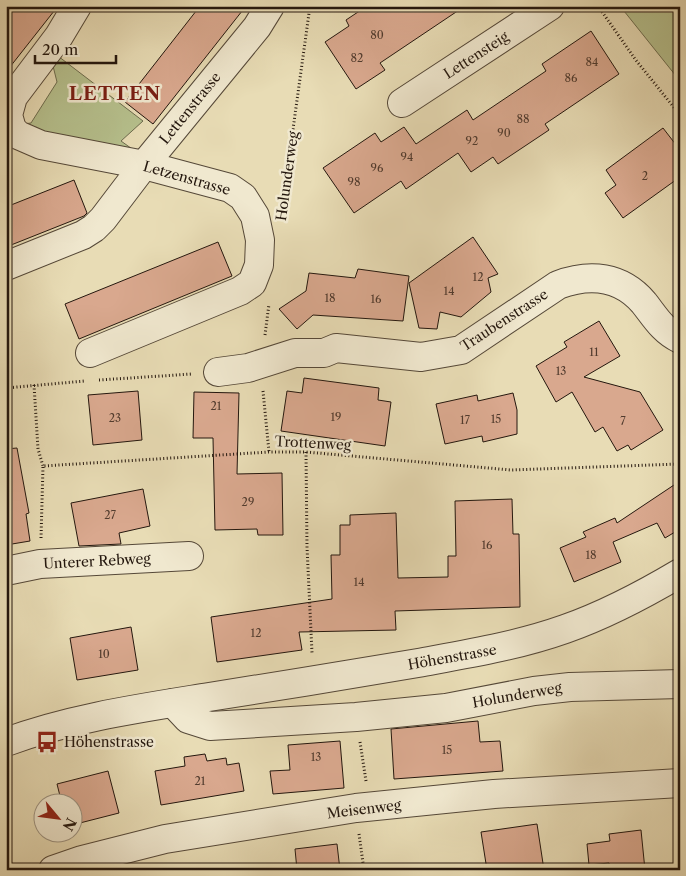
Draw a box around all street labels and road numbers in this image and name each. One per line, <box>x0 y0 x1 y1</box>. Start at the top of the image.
street label: Lettensteig <box>440 27 512 83</box>
street label: Lettenstrasse <box>155 68 225 148</box>
street label: Holunderweg <box>272 129 302 222</box>
street label: Letzenstrasse <box>141 157 233 199</box>
street label: Traubenstrasse <box>457 285 551 355</box>
street label: Trottenweg <box>274 432 352 454</box>
street label: Unterer Rebweg <box>43 549 152 573</box>
street label: Höhenstrasse <box>406 640 498 674</box>
street label: Holunderweg <box>471 678 564 712</box>
street label: Meisenweg <box>326 795 403 822</box>

